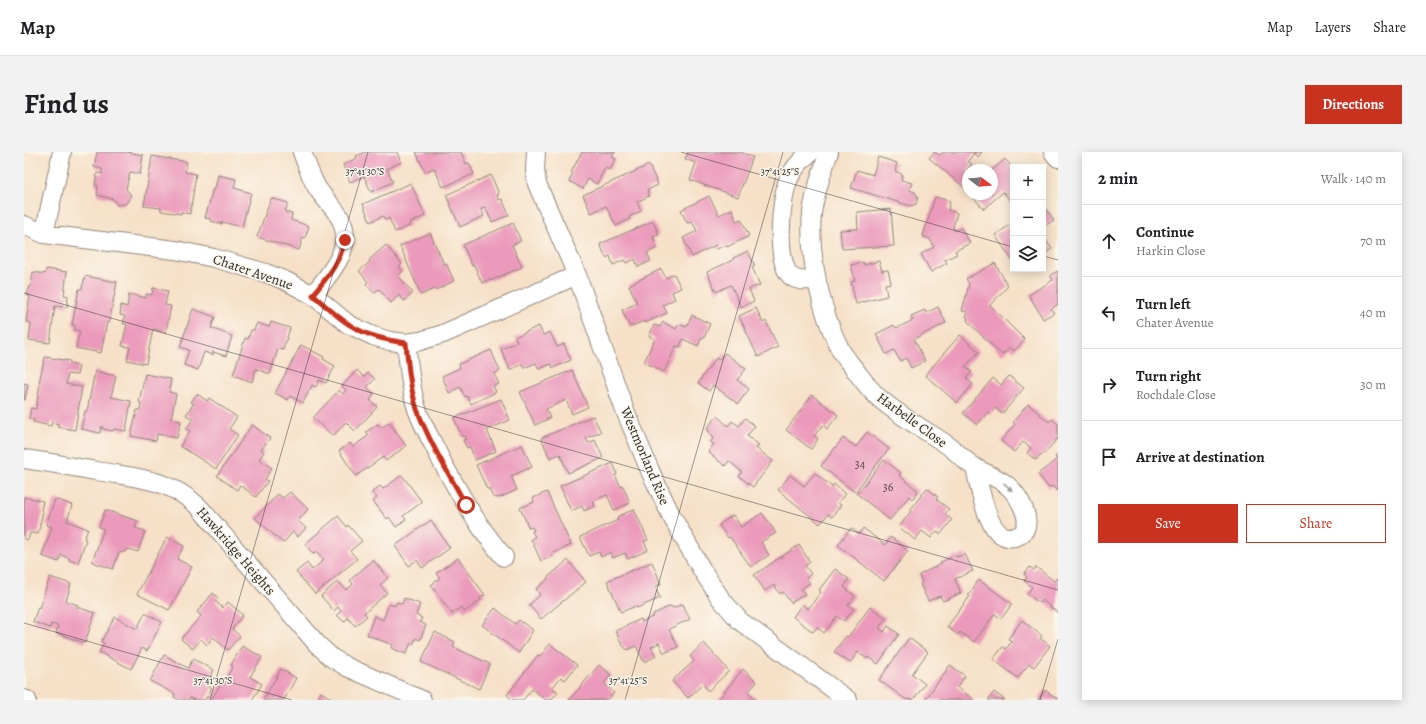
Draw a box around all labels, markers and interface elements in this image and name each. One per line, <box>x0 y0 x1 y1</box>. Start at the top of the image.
text: Map <box>20 15 55 41</box>
text: Map <box>1267 18 1293 37</box>
text: Layers <box>1315 18 1351 37</box>
text: Share <box>1373 18 1406 37</box>
text: Find us <box>24 85 109 123</box>
button: Directions <box>1305 85 1402 124</box>
north arrow <box>962 164 998 200</box>
map controls <box>1010 164 1046 272</box>
button: + <box>1010 164 1046 200</box>
text: 37°41'30"S <box>346 165 384 178</box>
text: 37°41'25"S <box>761 165 799 178</box>
text: 2 min <box>1098 167 1138 190</box>
text: Walk · 140 m <box>1321 170 1386 187</box>
button: − <box>1010 200 1046 236</box>
text: Continue <box>1136 222 1194 242</box>
icon: ahead <box>1098 230 1120 252</box>
route end <box>336 231 354 249</box>
text: 70 m <box>1360 232 1386 249</box>
button: layers <box>1010 236 1046 272</box>
text: Harkin Close <box>1136 242 1205 259</box>
street label: Chater Avenue <box>210 249 296 295</box>
text: Turn left <box>1136 294 1191 314</box>
icon: left <box>1098 302 1120 324</box>
text: 40 m <box>1360 304 1386 321</box>
text: Chater Avenue <box>1136 314 1214 331</box>
text: Turn right <box>1136 366 1201 386</box>
icon: right <box>1098 374 1120 396</box>
text: 30 m <box>1360 376 1386 393</box>
text: Rochdale Close <box>1136 386 1216 403</box>
street label: Harbelle Close <box>873 388 951 452</box>
street label: Westmorland Rise <box>615 403 674 508</box>
icon: arrive <box>1098 446 1120 468</box>
text: Arrive at destination <box>1136 447 1265 467</box>
house number: 34 <box>855 456 866 472</box>
house number: 36 <box>883 479 894 495</box>
one-way arrow <box>1003 482 1013 492</box>
route start <box>457 496 475 514</box>
street label: Hawkridge Heights <box>192 503 280 599</box>
button: Save <box>1098 504 1238 543</box>
button: Share <box>1246 504 1386 543</box>
text: 37°41'30"S <box>194 674 232 687</box>
text: 37°41'25"S <box>609 674 647 687</box>

